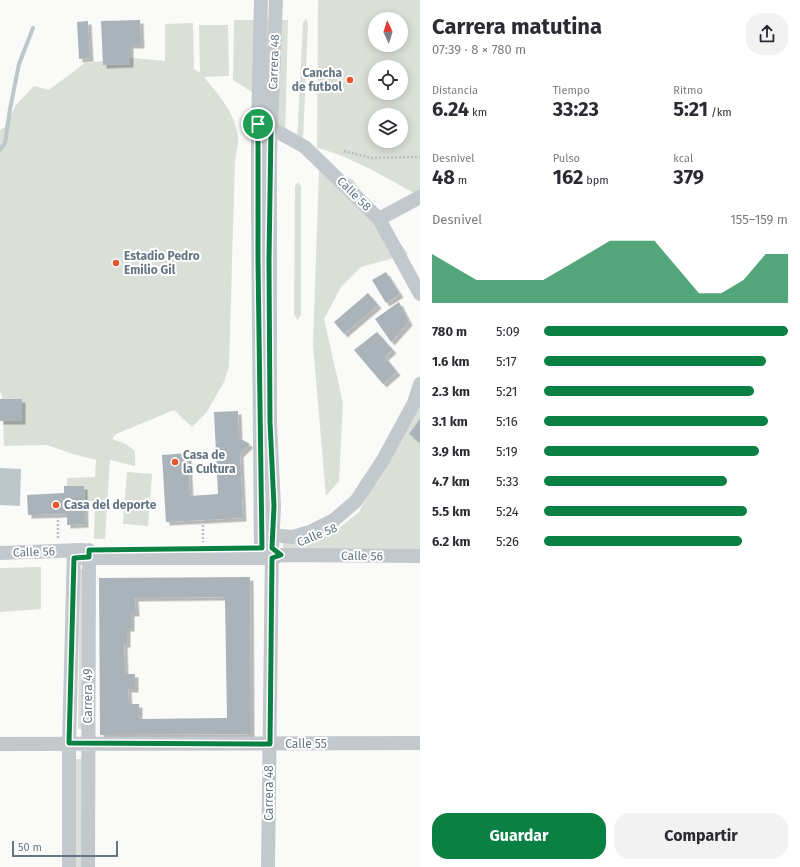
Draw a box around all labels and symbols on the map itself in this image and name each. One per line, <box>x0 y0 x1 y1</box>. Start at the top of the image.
north arrow <box>368 12 408 52</box>
street label: Carrera 48 <box>266 34 282 90</box>
place label: Cancha de futbol <box>292 66 342 94</box>
marker: Cancha de futbol <box>345 75 355 85</box>
pin <box>241 107 275 141</box>
street label: Calle 58 <box>334 174 374 214</box>
place label: Estadio Pedro Emilio Gil <box>124 249 200 277</box>
marker: Estadio Pedro Emilio Gil <box>111 258 121 268</box>
place label: Casa de la Cultura <box>183 448 236 476</box>
marker: Casa de la Cultura <box>170 457 180 467</box>
place label: Casa del deporte <box>64 498 157 512</box>
marker: Casa del deporte <box>51 500 61 510</box>
street label: Calle 58 <box>295 520 340 549</box>
street label: Calle 56 <box>13 544 55 560</box>
street label: Calle 56 <box>341 549 383 563</box>
street label: Carrera 49 <box>81 669 95 723</box>
street label: Calle 55 <box>285 737 327 751</box>
street label: Carrera 48 <box>262 765 276 821</box>
scale bar <box>12 839 118 858</box>

